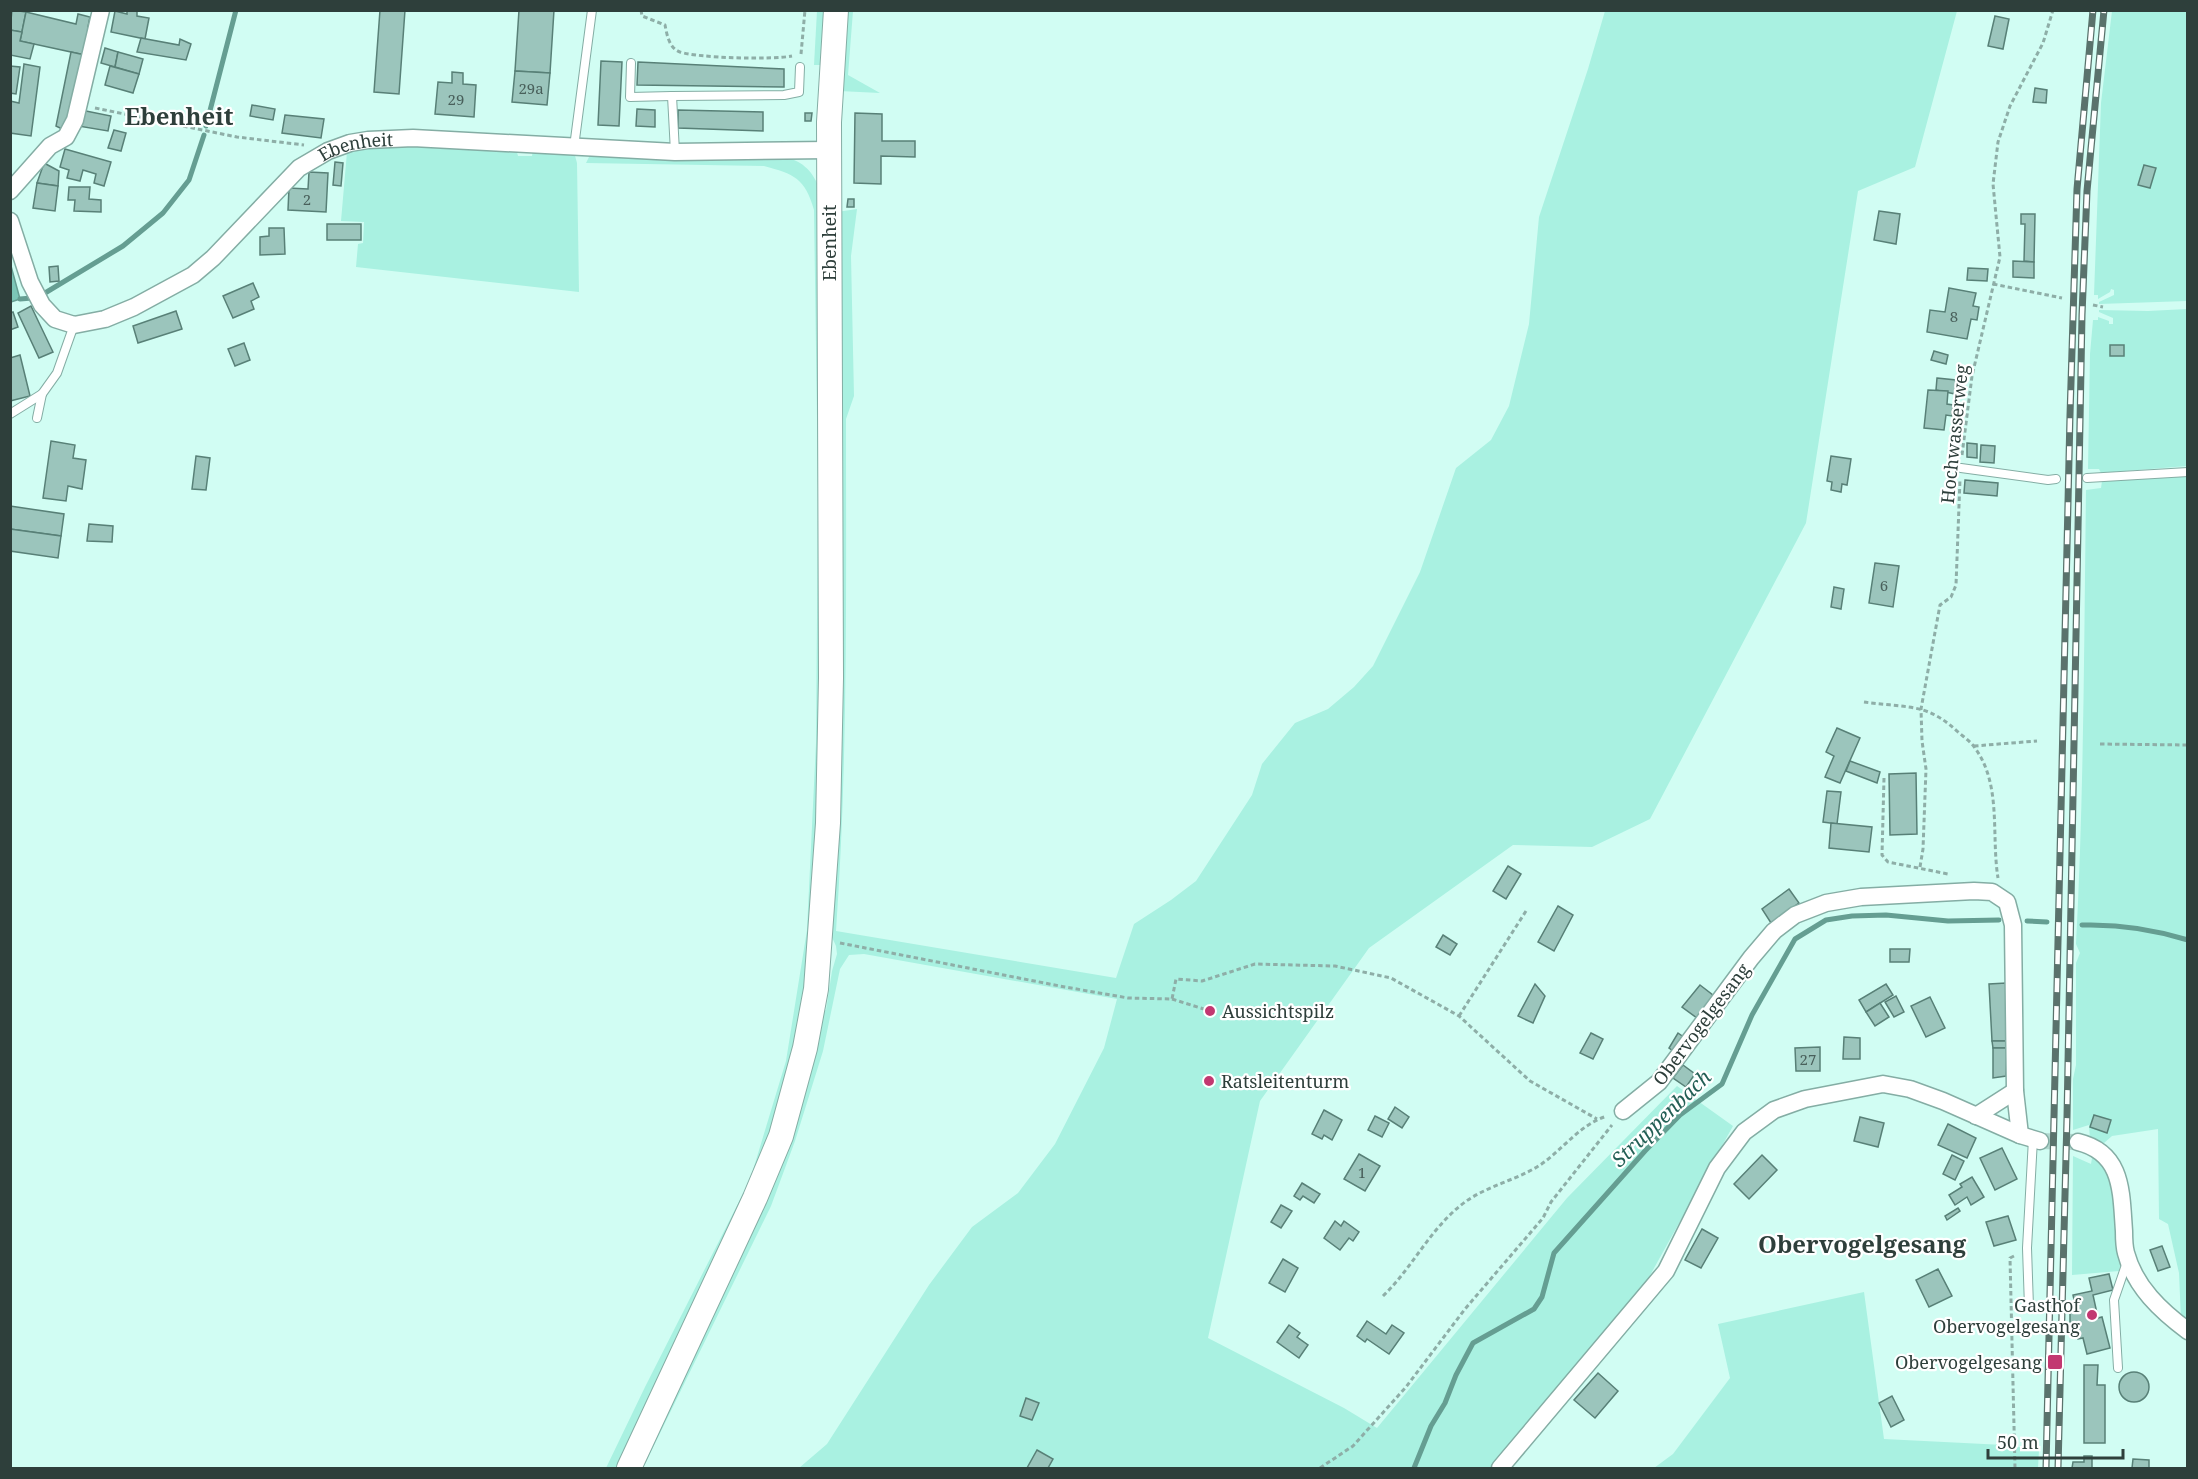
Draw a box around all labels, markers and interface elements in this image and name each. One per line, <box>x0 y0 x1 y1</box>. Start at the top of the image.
house number: 29a <box>518 78 544 98</box>
house number: 29 <box>448 89 464 109</box>
district label: Ebenheit <box>125 99 234 132</box>
street label: Ebenheit <box>313 127 394 166</box>
house number: 2 <box>303 189 311 209</box>
street label: Ebenheit <box>817 205 841 281</box>
house number: 8 <box>1950 306 1958 326</box>
street label: Hochwasserweg <box>1935 363 1973 505</box>
house number: 6 <box>1880 575 1888 595</box>
street label: Obervogelgesang <box>1647 958 1755 1090</box>
place label: Aussichtspilz <box>1222 999 1334 1023</box>
marker: Aussichtspilz <box>1203 1004 1217 1018</box>
house number: 27 <box>1800 1049 1816 1069</box>
water label: Struppenbach <box>1605 1063 1717 1173</box>
place label: Ratsleitenturm <box>1221 1069 1349 1093</box>
marker: Ratsleitenturm <box>1202 1074 1216 1088</box>
house number: 1 <box>1358 1162 1366 1182</box>
district label: Obervogelgesang <box>1758 1227 1967 1260</box>
place label: Gasthof Obervogelgesang <box>1933 1293 2081 1338</box>
marker: Gasthof Obervogelgesang <box>2085 1308 2099 1322</box>
place label: Obervogelgesang <box>1895 1350 2042 1374</box>
marker: Obervogelgesang <box>2046 1353 2064 1371</box>
scale bar <box>1988 1422 2123 1460</box>
text: 50 m <box>1997 1430 2039 1454</box>

